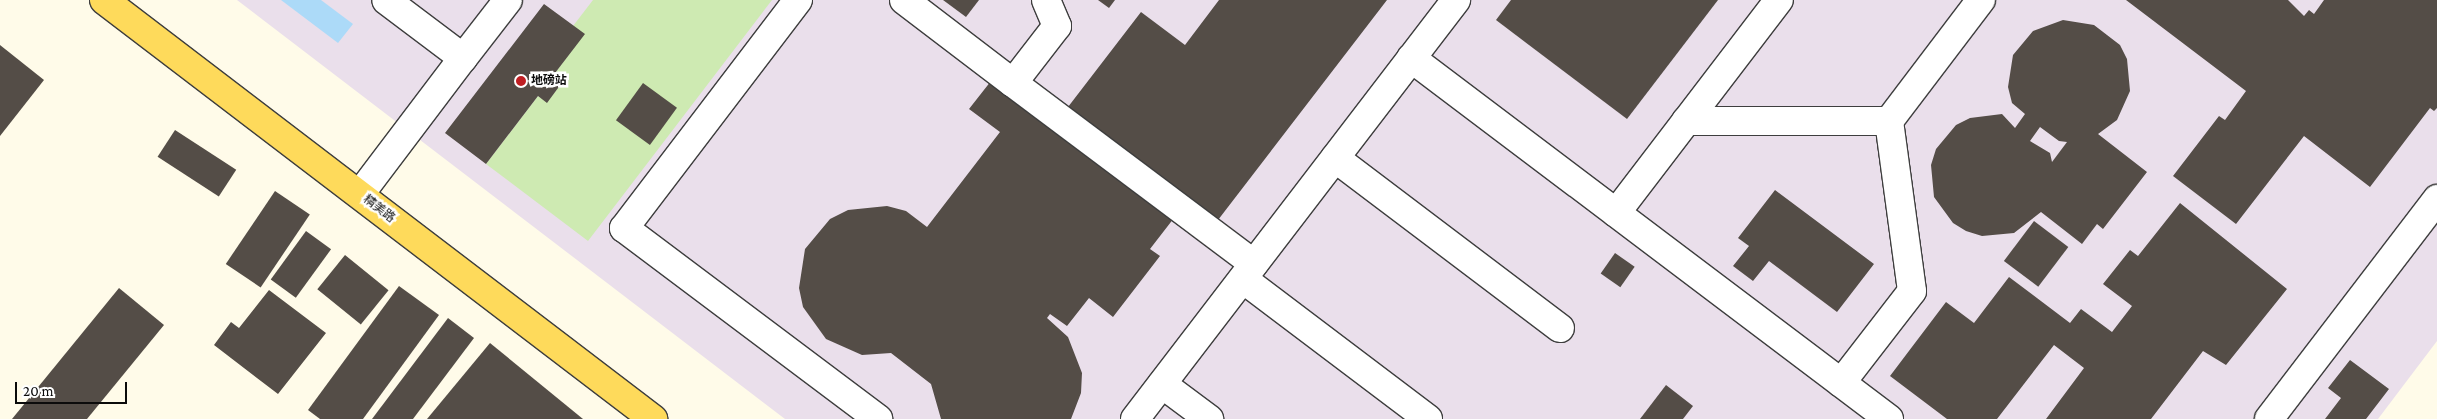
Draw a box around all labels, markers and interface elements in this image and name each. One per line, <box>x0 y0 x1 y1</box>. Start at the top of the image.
place label: 地磅站 <box>531 74 567 88</box>
marker: 地磅站 <box>515 75 527 87</box>
street label: 精美路 <box>360 192 398 226</box>
scale bar <box>18 372 130 404</box>
text: 20 m <box>23 383 54 399</box>

